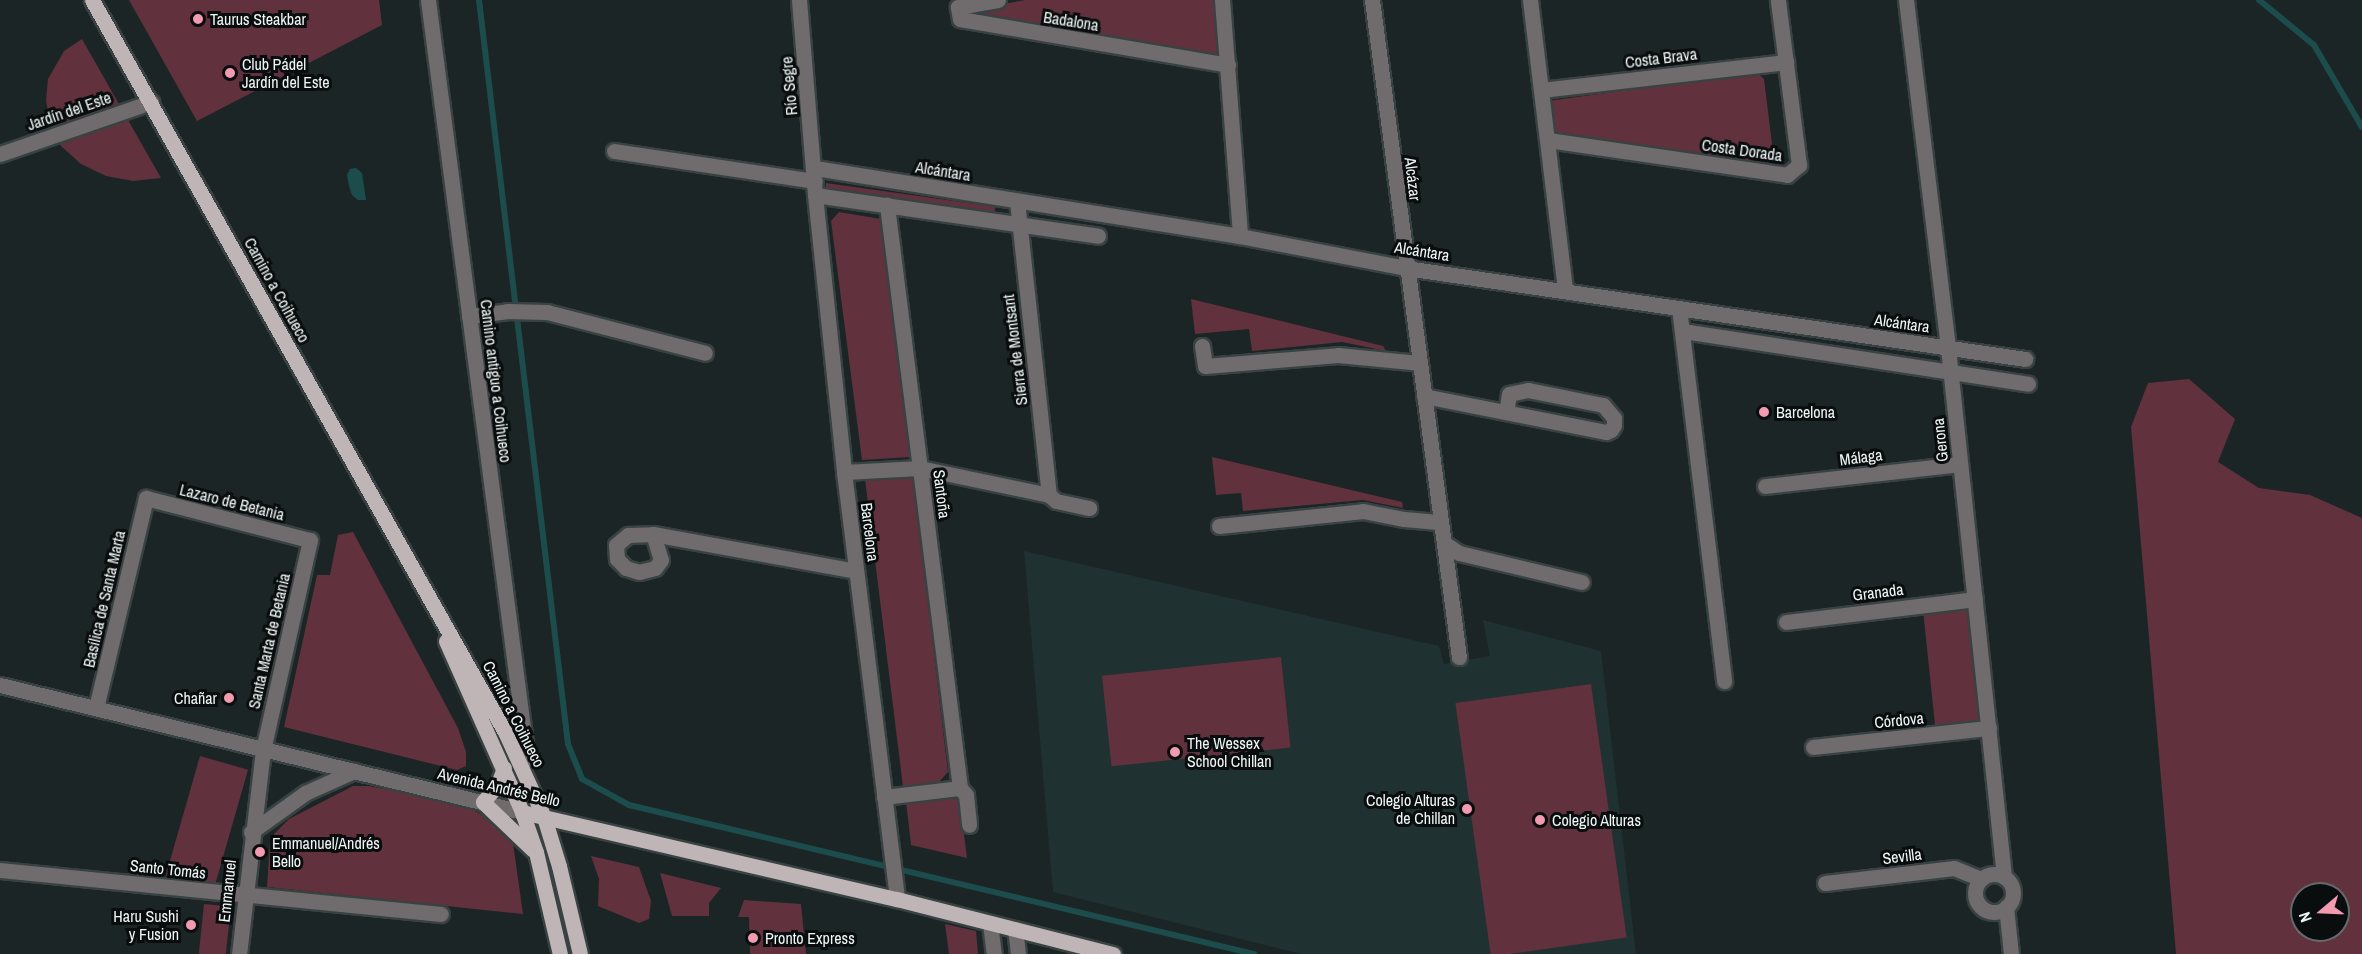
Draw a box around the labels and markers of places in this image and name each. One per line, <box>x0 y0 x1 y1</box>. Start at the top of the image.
place label: Taurus Steakbar <box>210 9 306 29</box>
marker: Taurus Steakbar <box>191 12 205 26</box>
place label: Club Pádel Jardín del Este <box>242 54 330 92</box>
marker: Club Pádel Jardín del Este <box>223 66 237 80</box>
place label: Barcelona <box>1776 402 1835 422</box>
marker: Barcelona <box>1757 405 1771 419</box>
place label: Chañar <box>174 688 217 708</box>
marker: Chañar <box>222 691 236 705</box>
place label: The Wessex School Chillan <box>1187 733 1272 771</box>
marker: The Wessex School Chillan <box>1168 745 1182 759</box>
place label: Colegio Alturas de Chillan <box>1365 790 1455 828</box>
marker: Colegio Alturas de Chillan <box>1460 802 1474 816</box>
place label: Colegio Alturas <box>1552 810 1642 830</box>
marker: Colegio Alturas <box>1533 813 1547 827</box>
place label: Emmanuel/Andrés Bello <box>272 833 380 871</box>
marker: Emmanuel/Andrés Bello <box>253 845 267 859</box>
place label: Haru Sushi y Fusion <box>113 906 179 944</box>
marker: Haru Sushi y Fusion <box>184 918 198 932</box>
place label: Pronto Express <box>765 928 855 948</box>
marker: Pronto Express <box>746 931 760 945</box>

